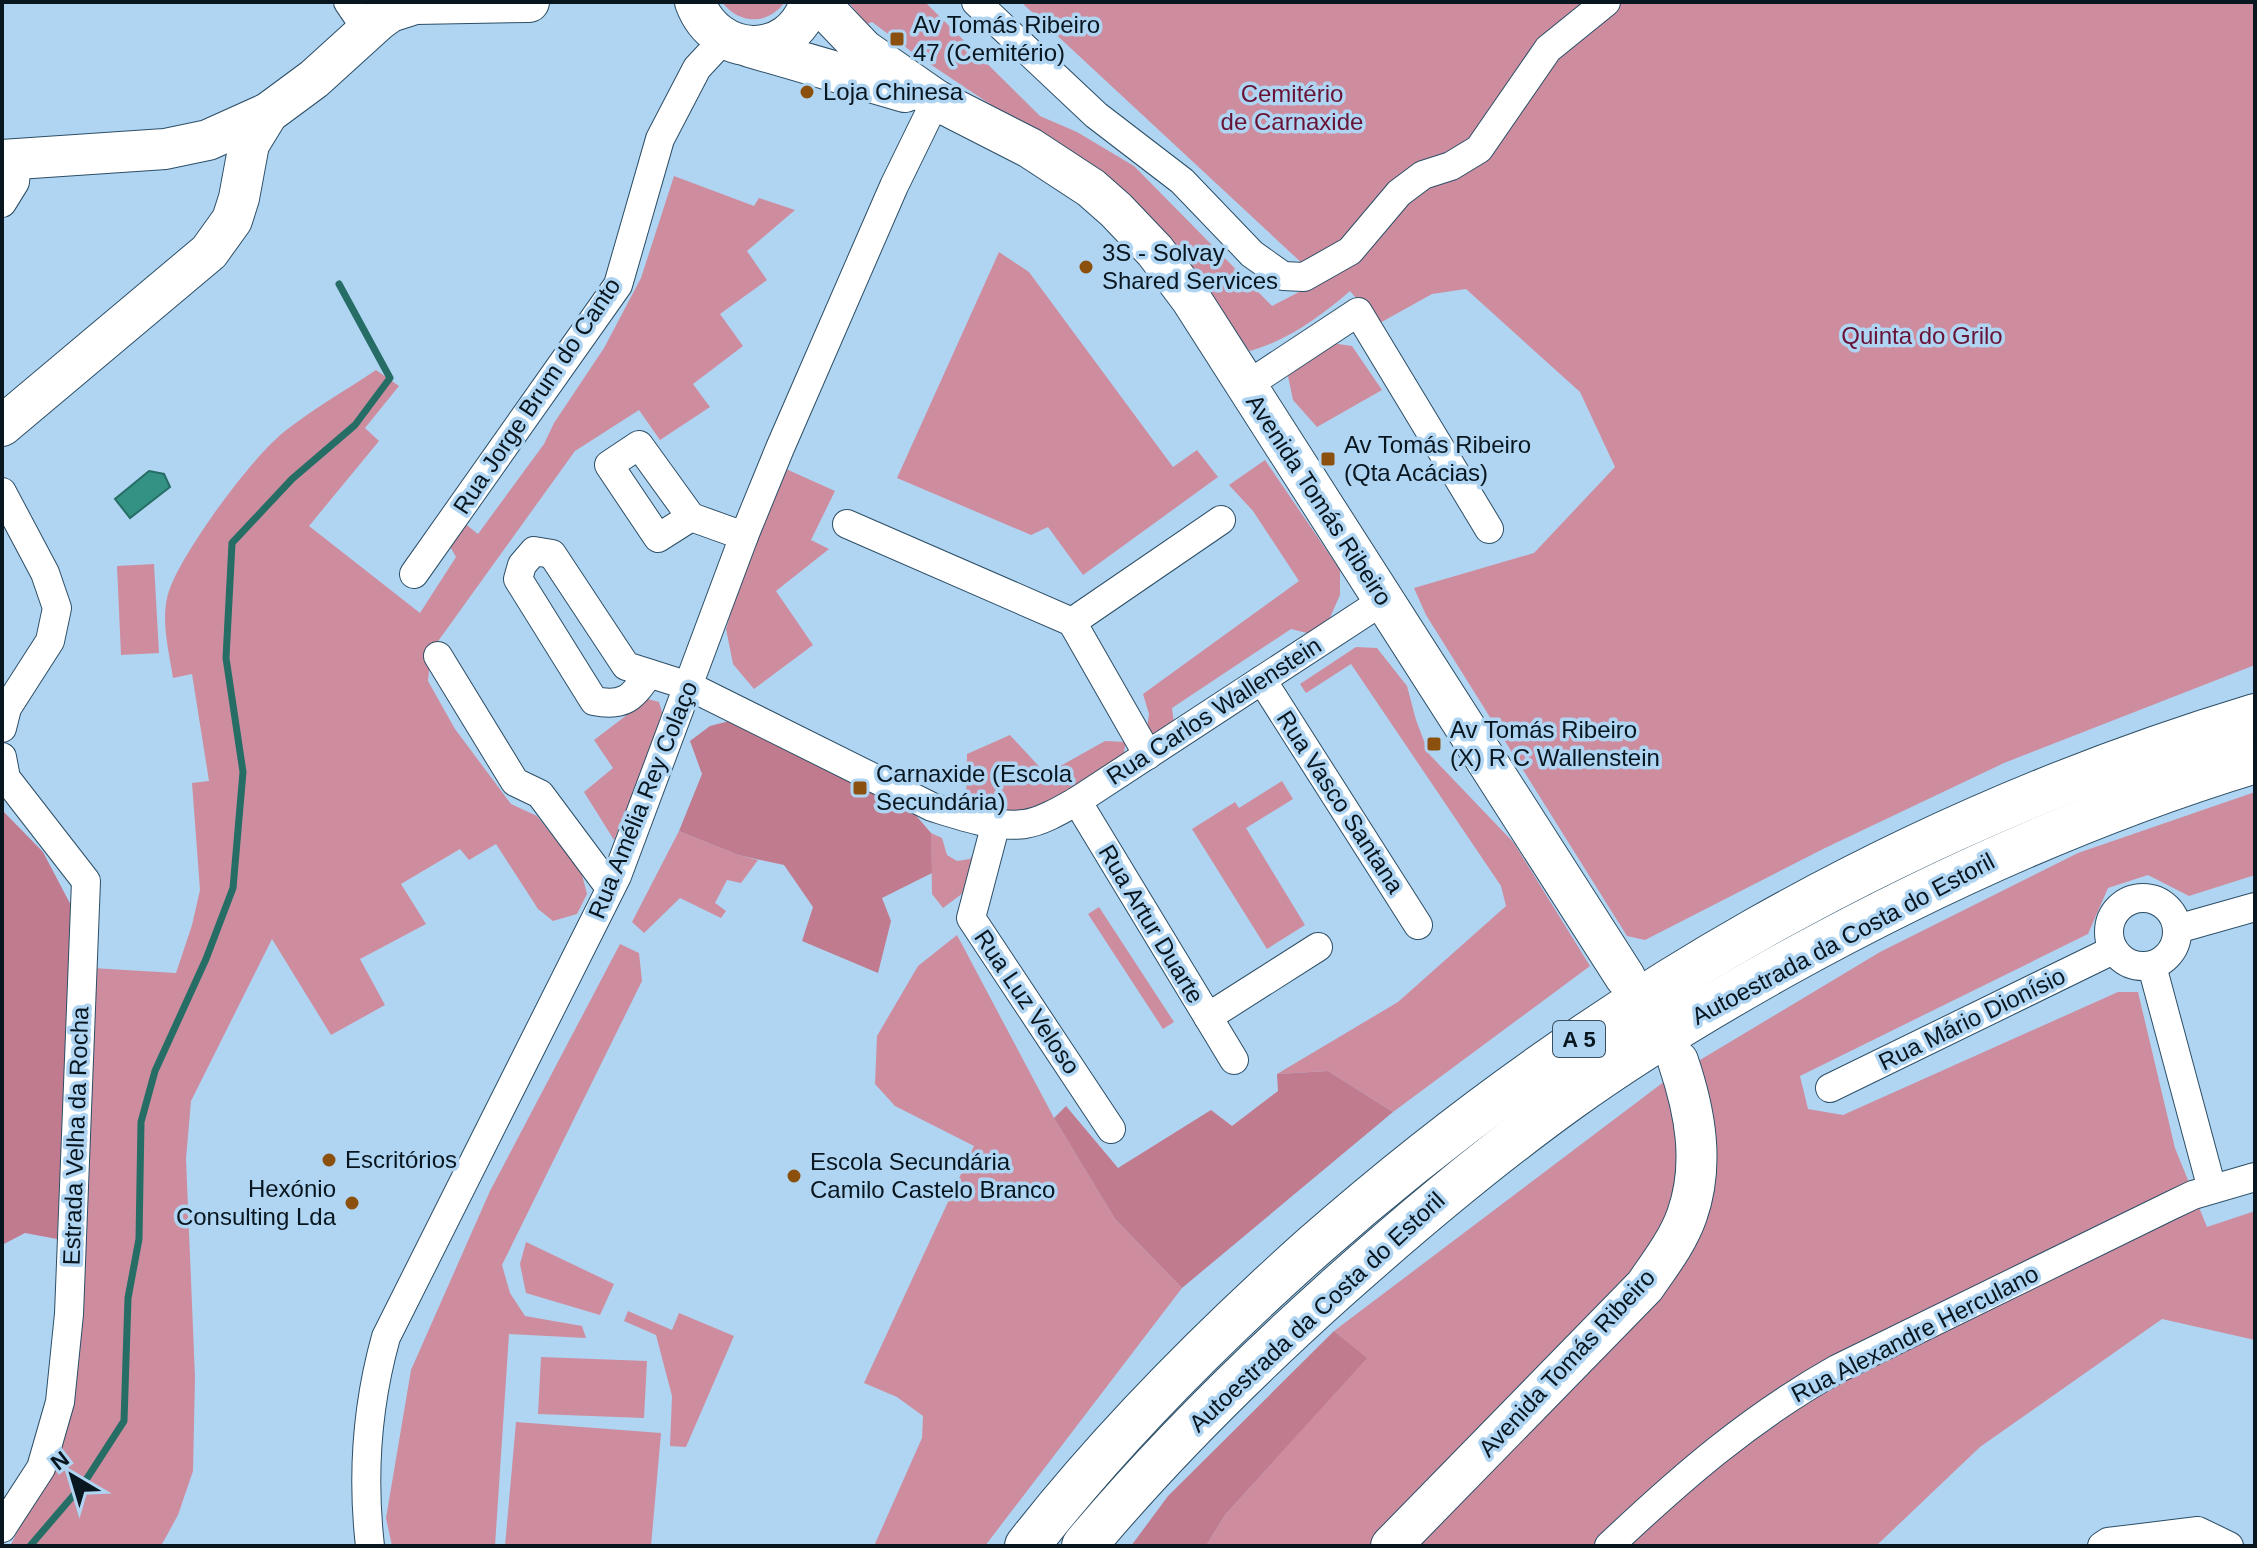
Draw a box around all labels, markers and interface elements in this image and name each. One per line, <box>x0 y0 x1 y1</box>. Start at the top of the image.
place label: Av Tomás Ribeiro 47 (Cemitério) <box>913 11 1100 66</box>
marker: Av Tomás Ribeiro 47 (Cemitério) <box>888 30 906 48</box>
place label: Loja Chinesa <box>823 78 964 105</box>
park label: Cemitério de Carnaxide <box>1221 80 1363 135</box>
marker: Loja Chinesa <box>798 83 816 101</box>
place label: 3S - Solvay Shared Services <box>1102 239 1278 294</box>
marker: 3S - Solvay Shared Services <box>1077 258 1095 276</box>
street label: Rua Jorge Brum do Canto <box>447 273 626 519</box>
park label: Quinta do Grilo <box>1841 322 2003 349</box>
street label: Avenida Tomás Ribeiro <box>1241 389 1398 610</box>
place label: Av Tomás Ribeiro (Qta Acácias) <box>1344 431 1531 486</box>
marker: Av Tomás Ribeiro (Qta Acácias) <box>1319 450 1337 468</box>
street label: Rua Carlos Wallenstein <box>1102 631 1326 790</box>
street label: Rua Amélia Rey Colaço <box>583 677 703 922</box>
street label: Rua Vasco Santana <box>1271 706 1410 898</box>
place label: Av Tomás Ribeiro (X) R C Wallenstein <box>1450 716 1660 771</box>
marker: Av Tomás Ribeiro (X) R C Wallenstein <box>1425 735 1443 753</box>
place label: Carnaxide (Escola Secundária) <box>876 760 1073 815</box>
marker: Carnaxide (Escola Secundária) <box>851 779 869 797</box>
street label: Rua Artur Duarte <box>1093 840 1209 1008</box>
street label: Autoestrada da Costa do Estoril <box>1687 847 1999 1030</box>
street label: Rua Luz Veloso <box>969 924 1086 1079</box>
street label: Rua Mário Dionísio <box>1874 962 2069 1075</box>
street label: Estrada Velha da Rocha <box>57 1006 94 1266</box>
road number: A 5 <box>1553 1021 1605 1057</box>
place label: Escritórios <box>345 1146 457 1173</box>
place label: Escola Secundária Camilo Castelo Branco <box>810 1148 1055 1203</box>
marker: Escritórios <box>320 1151 338 1169</box>
marker: Escola Secundária Camilo Castelo Branco <box>785 1167 803 1185</box>
place label: Hexónio Consulting Lda <box>176 1175 337 1230</box>
street label: Autoestrada da Costa do Estoril <box>1184 1186 1450 1437</box>
marker: Hexónio Consulting Lda <box>343 1194 361 1212</box>
street label: Rua Alexandre Herculano <box>1787 1259 2043 1408</box>
street label: Avenida Tomás Ribeiro <box>1473 1264 1660 1462</box>
north arrow <box>32 1436 112 1516</box>
text: N <box>46 1446 74 1475</box>

